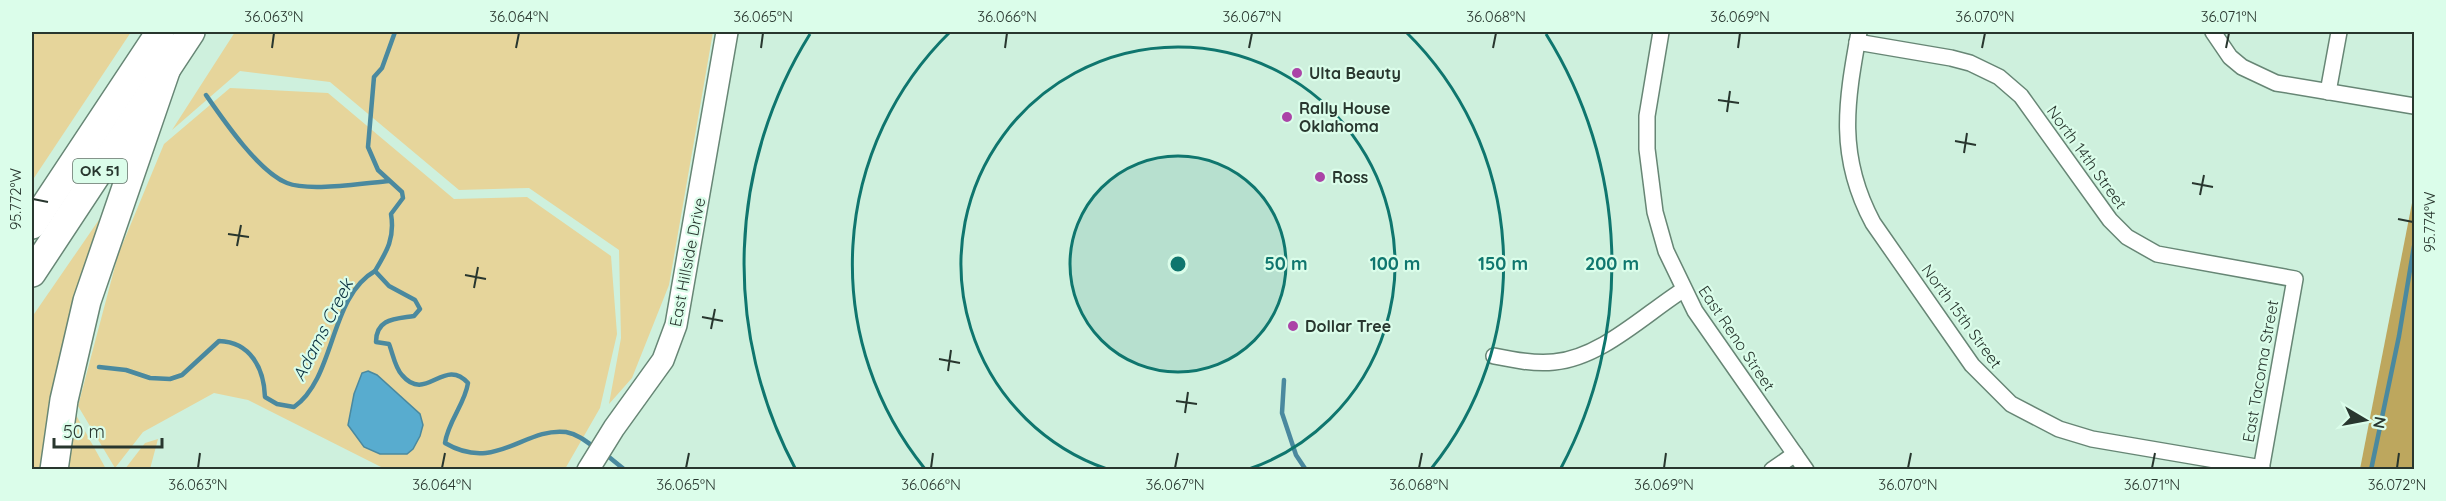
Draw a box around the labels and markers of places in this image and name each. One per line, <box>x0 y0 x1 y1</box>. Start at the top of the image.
place label: Ulta Beauty <box>1309 63 1401 83</box>
marker: Ulta Beauty <box>1290 66 1304 80</box>
place label: Rally House Oklahoma <box>1299 98 1390 136</box>
marker: Rally House Oklahoma <box>1280 110 1294 124</box>
place label: Ross <box>1332 167 1369 187</box>
marker: Ross <box>1313 170 1327 184</box>
centre of rings <box>1168 254 1188 274</box>
place label: Dollar Tree <box>1305 316 1391 336</box>
marker: Dollar Tree <box>1286 319 1300 333</box>

